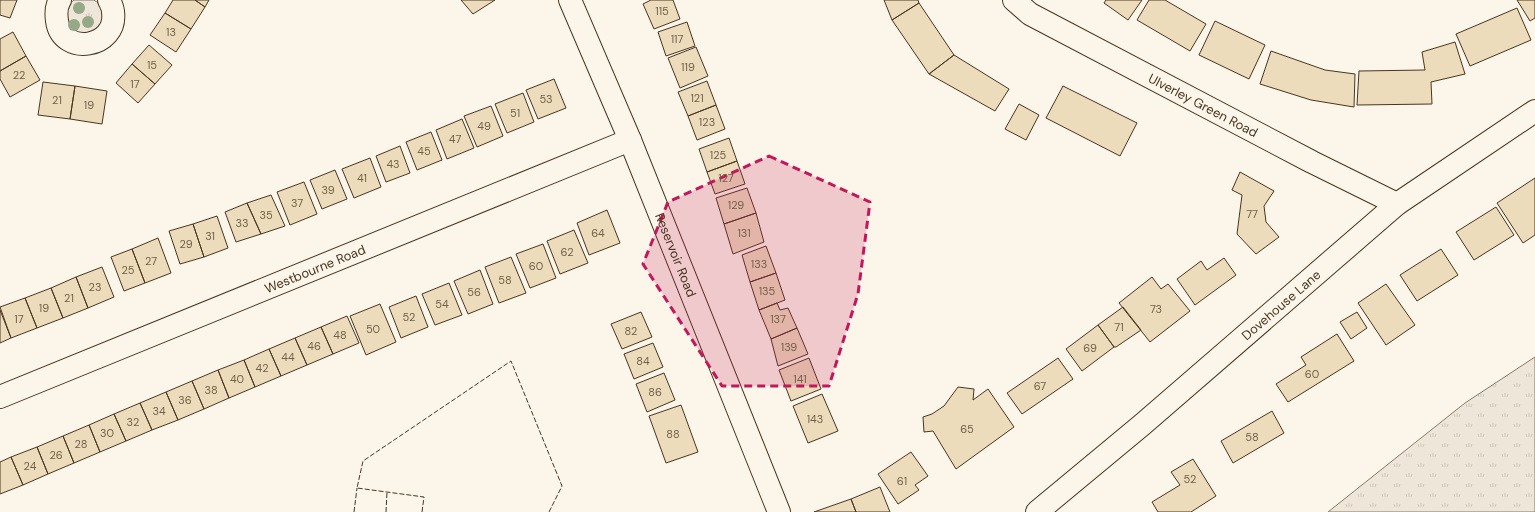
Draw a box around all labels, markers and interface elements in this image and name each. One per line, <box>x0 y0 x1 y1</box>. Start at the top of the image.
house number: 115 <box>655 4 669 18</box>
house number: 13 <box>166 25 176 39</box>
house number: 117 <box>671 32 683 46</box>
house number: 15 <box>147 58 157 72</box>
house number: 119 <box>681 60 695 74</box>
house number: 22 <box>13 68 25 82</box>
street label: Ulverley Green Road <box>1145 70 1261 141</box>
house number: 17 <box>130 77 140 91</box>
house number: 121 <box>690 91 704 105</box>
house number: 53 <box>539 92 553 106</box>
house number: 21 <box>52 93 62 107</box>
house number: 19 <box>84 98 94 112</box>
house number: 51 <box>510 106 520 120</box>
house number: 123 <box>699 115 715 129</box>
house number: 49 <box>477 119 491 133</box>
house number: 47 <box>449 132 461 146</box>
house number: 45 <box>417 144 431 158</box>
house number: 125 <box>710 148 727 162</box>
house number: 43 <box>386 157 400 171</box>
house number: 41 <box>357 171 367 185</box>
house number: 127 <box>718 171 734 185</box>
house number: 39 <box>321 183 335 197</box>
house number: 37 <box>291 196 303 210</box>
house number: 129 <box>728 198 744 212</box>
house number: 77 <box>1246 207 1258 221</box>
house number: 35 <box>259 208 273 222</box>
street label: Reservoir Road <box>651 210 700 300</box>
house number: 33 <box>235 216 249 230</box>
house number: 64 <box>591 226 605 240</box>
house number: 131 <box>737 226 751 240</box>
house number: 31 <box>205 229 215 243</box>
house number: 29 <box>179 237 193 251</box>
street label: Westbourne Road <box>262 241 368 297</box>
house number: 62 <box>561 245 573 259</box>
house number: 27 <box>145 254 157 268</box>
house number: 133 <box>751 257 767 271</box>
house number: 60 <box>529 259 543 273</box>
house number: 25 <box>121 263 135 277</box>
street label: Dovehouse Lane <box>1238 266 1324 344</box>
house number: 58 <box>498 273 512 287</box>
house number: 23 <box>89 280 101 294</box>
house number: 135 <box>759 284 776 298</box>
house number: 56 <box>467 285 481 299</box>
house number: 21 <box>64 291 74 305</box>
house number: 54 <box>435 297 449 311</box>
house number: 19 <box>39 301 49 315</box>
house number: 73 <box>1150 302 1162 316</box>
house number: 52 <box>403 310 415 324</box>
house number: 17 <box>14 312 24 326</box>
house number: 137 <box>770 312 786 326</box>
house number: 71 <box>1114 320 1124 334</box>
house number: 50 <box>366 322 380 336</box>
house number: 82 <box>625 324 637 338</box>
house number: 48 <box>333 328 347 342</box>
house number: 46 <box>307 339 321 353</box>
house number: 139 <box>781 340 797 354</box>
house number: 69 <box>1083 341 1097 355</box>
house number: 44 <box>281 350 295 364</box>
house number: 84 <box>636 354 650 368</box>
house number: 42 <box>255 361 269 375</box>
house number: 60 <box>1305 367 1319 381</box>
house number: 40 <box>230 372 244 386</box>
house number: 141 <box>793 372 807 386</box>
house number: 67 <box>1034 379 1046 393</box>
house number: 38 <box>204 383 218 397</box>
house number: 86 <box>648 385 662 399</box>
house number: 36 <box>178 393 192 407</box>
house number: 34 <box>152 404 166 418</box>
house number: 143 <box>807 412 823 426</box>
house number: 32 <box>127 415 139 429</box>
house number: 65 <box>960 422 974 436</box>
house number: 30 <box>100 426 114 440</box>
house number: 88 <box>666 427 680 441</box>
house number: 58 <box>1245 430 1259 444</box>
house number: 28 <box>75 437 87 451</box>
house number: 26 <box>49 448 63 462</box>
house number: 24 <box>24 459 37 473</box>
house number: 52 <box>1184 472 1196 486</box>
house number: 61 <box>897 474 907 488</box>

